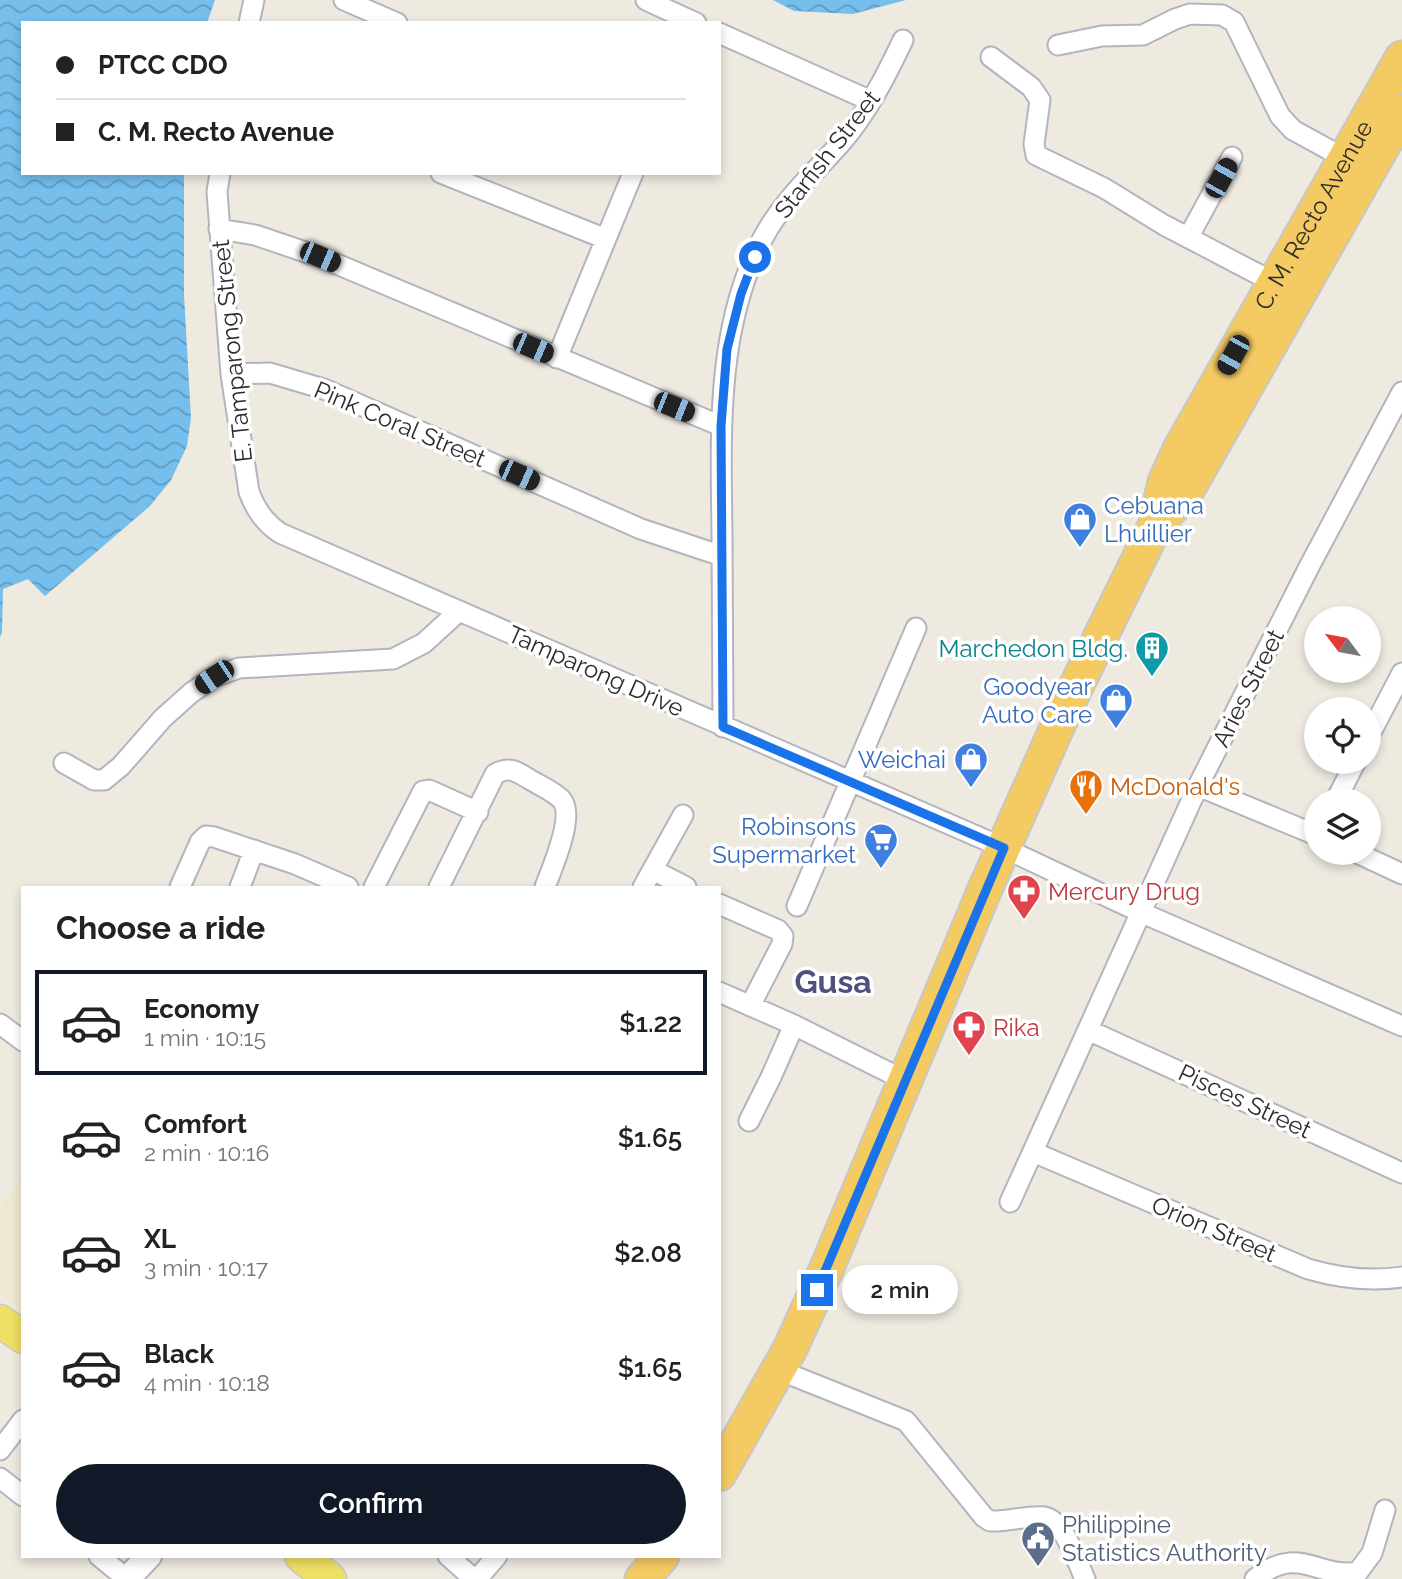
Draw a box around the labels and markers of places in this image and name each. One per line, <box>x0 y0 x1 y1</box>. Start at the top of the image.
place label: Cebuana Lhuillier <box>1104 491 1204 548</box>
shop icon: Cebuana Lhuillier <box>1061 500 1099 549</box>
building icon: Marchedon Bldg. <box>1133 629 1171 678</box>
place label: Marchedon Bldg. <box>939 634 1128 663</box>
place label: Goodyear Auto Care <box>982 672 1093 729</box>
shop icon: Goodyear Auto Care <box>1097 681 1135 730</box>
shop icon: Weichai <box>952 740 990 789</box>
place label: Weichai <box>858 745 946 774</box>
restaurant icon: McDonald's <box>1067 767 1105 816</box>
place label: McDonald's <box>1110 772 1240 801</box>
place label: Robinsons Supermarket <box>712 812 856 869</box>
supermarket icon: Robinsons Supermarket <box>862 821 900 870</box>
pharmacy icon: Mercury Drug <box>1005 872 1043 921</box>
place label: Mercury Drug <box>1048 877 1200 906</box>
pharmacy icon: Rika <box>950 1008 988 1057</box>
place label: Rika <box>993 1013 1040 1042</box>
place label: Philippine Statistics Authority <box>1062 1510 1267 1567</box>
public building icon: Philippine Statistics Authority <box>1019 1519 1057 1568</box>

